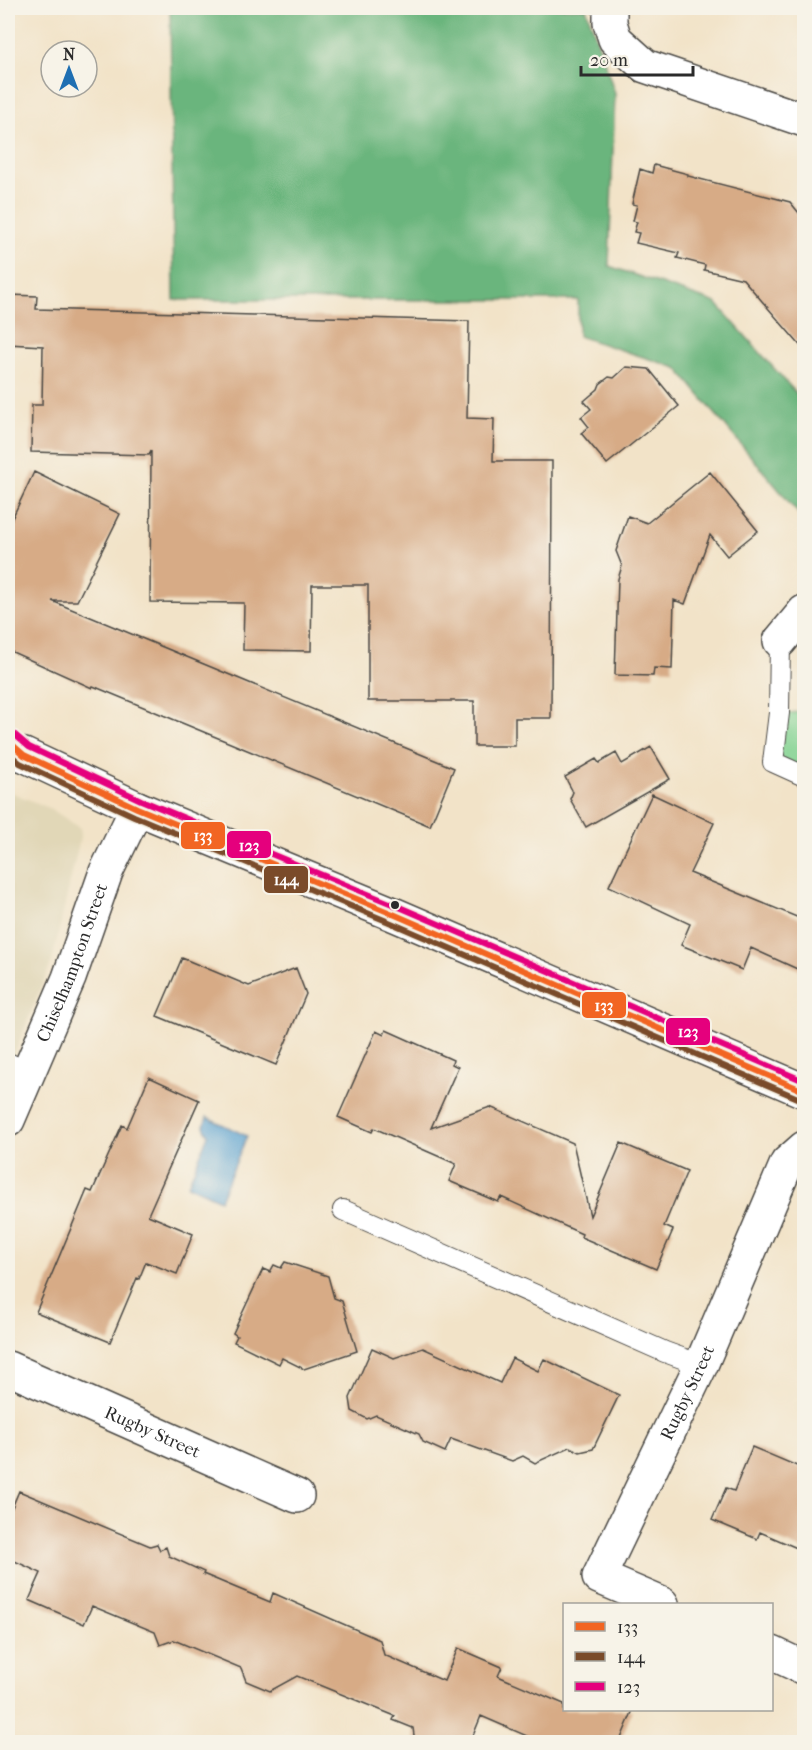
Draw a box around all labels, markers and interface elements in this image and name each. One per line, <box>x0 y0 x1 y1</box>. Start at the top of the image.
north arrow <box>39 39 99 99</box>
scale bar <box>581 39 694 77</box>
text: N <box>63 45 76 64</box>
text: 20 m <box>590 50 628 71</box>
line badge: 133 <box>180 821 226 850</box>
text: 133 <box>194 826 212 846</box>
line badge: 123 <box>226 830 272 859</box>
text: 123 <box>239 836 259 856</box>
line badge: 144 <box>263 865 309 894</box>
text: 144 <box>274 870 300 890</box>
street label: Chiselhampton Street <box>32 880 112 1045</box>
unlabelled marker <box>389 899 401 911</box>
line badge: 133 <box>581 991 627 1019</box>
text: 133 <box>595 996 613 1016</box>
line badge: 123 <box>665 1017 711 1046</box>
text: 123 <box>678 1022 698 1042</box>
street label: Rugby Street <box>656 1342 719 1444</box>
street label: Rugby Street <box>101 1402 204 1463</box>
legend <box>563 1603 773 1711</box>
text: 133 <box>617 1617 638 1638</box>
text: 144 <box>617 1647 645 1668</box>
text: 123 <box>617 1677 640 1698</box>

